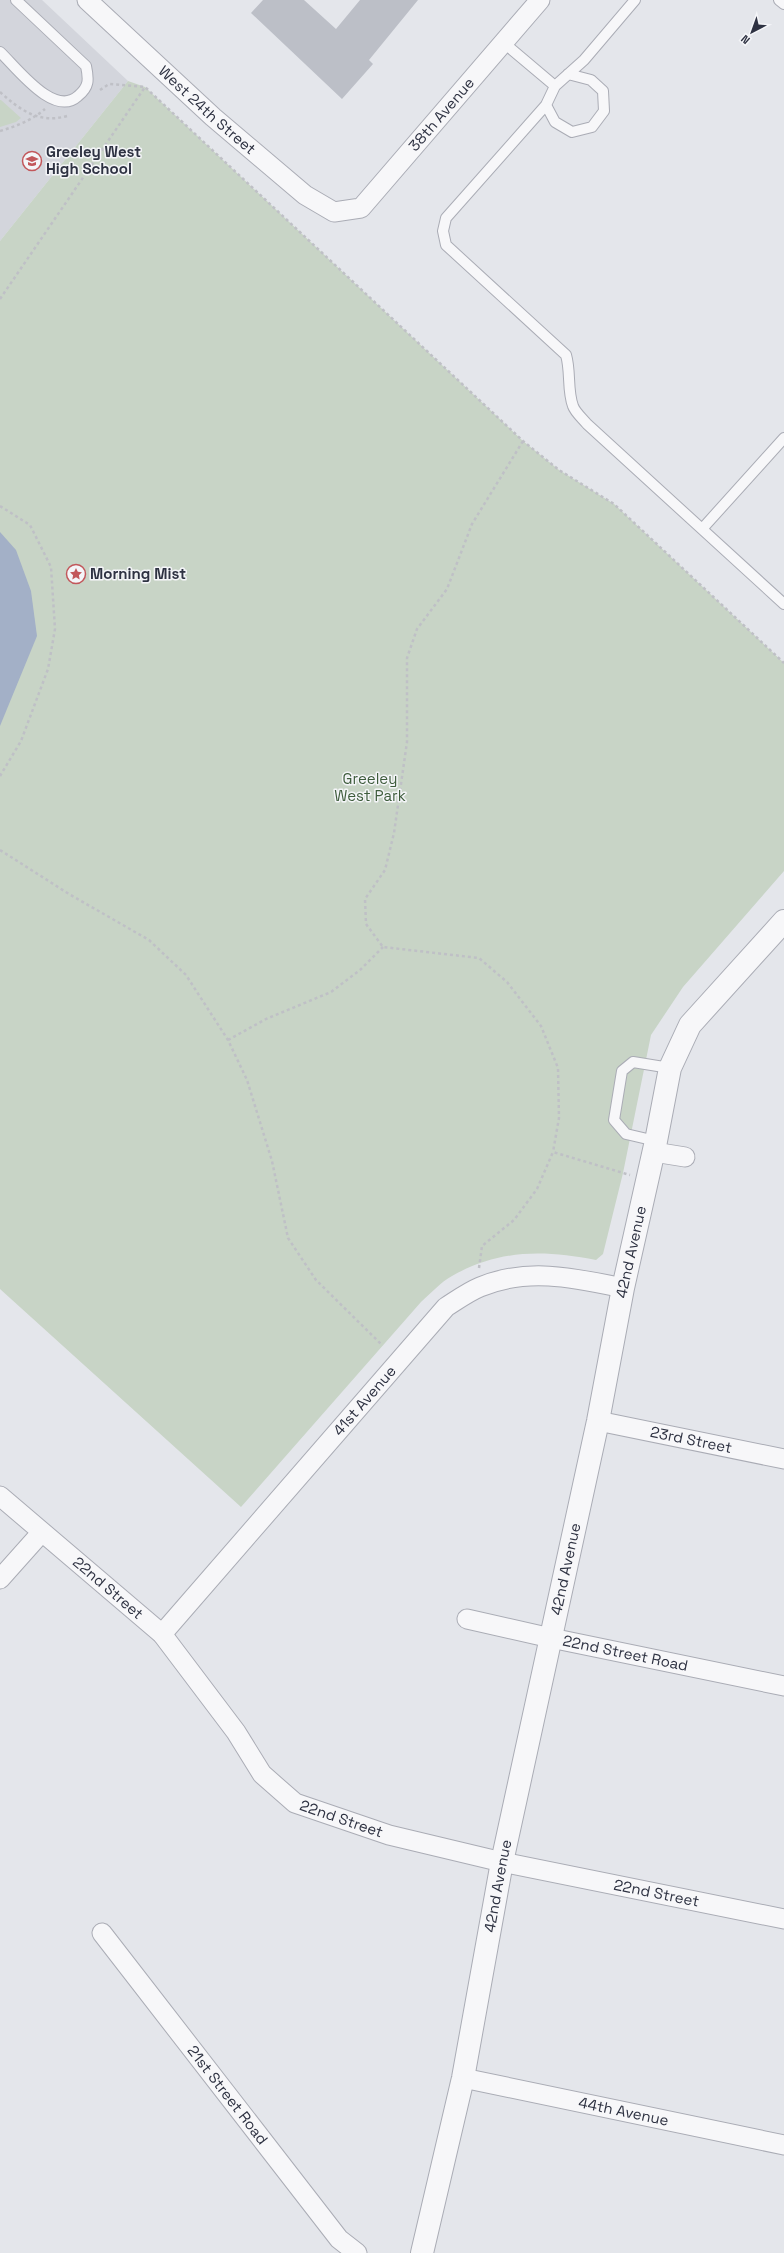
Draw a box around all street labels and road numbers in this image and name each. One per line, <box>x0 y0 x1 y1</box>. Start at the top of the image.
street label: West 24th Street <box>155 61 260 158</box>
street label: 38th Avenue <box>404 73 478 155</box>
street label: 42nd Avenue <box>611 1204 650 1299</box>
street label: 41st Avenue <box>329 1361 400 1439</box>
street label: 23rd Street <box>649 1422 734 1457</box>
street label: 42nd Avenue <box>546 1521 585 1617</box>
street label: 22nd Street <box>69 1552 148 1623</box>
street label: 22nd Street Road <box>561 1631 690 1675</box>
street label: 22nd Street <box>297 1795 386 1841</box>
street label: 42nd Avenue <box>480 1838 516 1934</box>
street label: 22nd Street <box>612 1875 701 1911</box>
street label: 21st Street Road <box>184 2041 272 2148</box>
street label: 44th Avenue <box>577 2092 671 2130</box>

